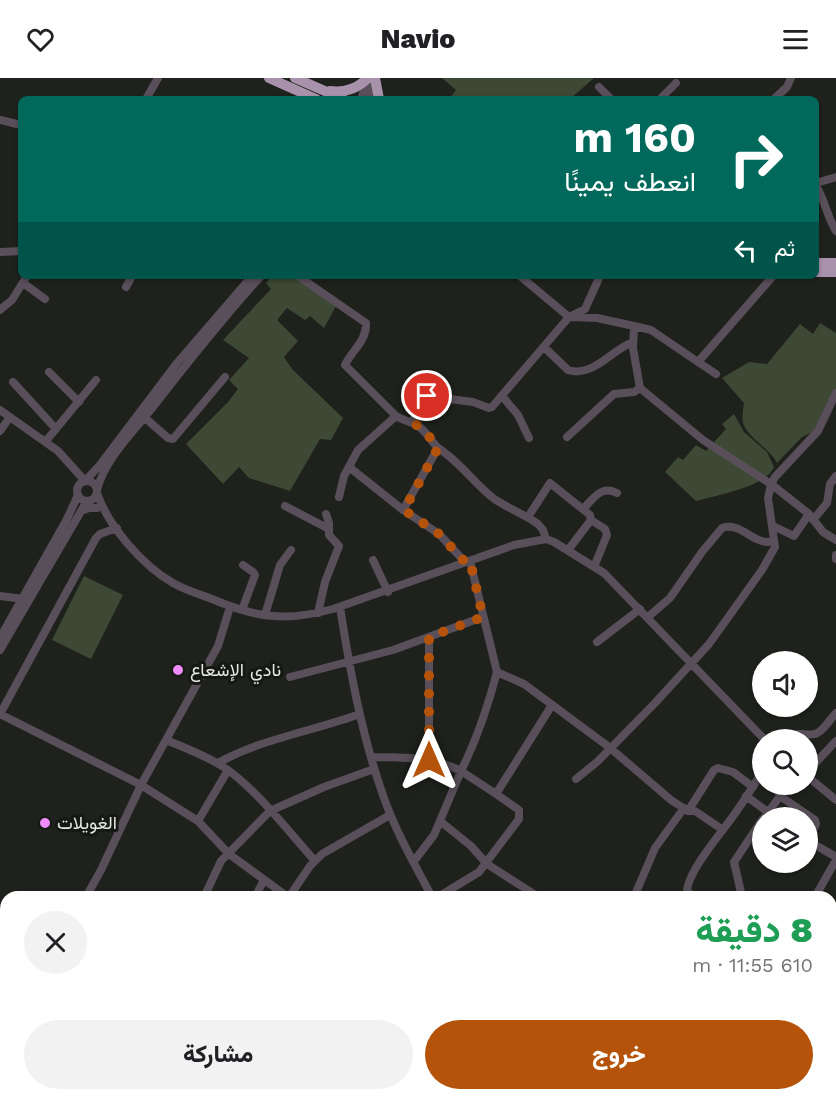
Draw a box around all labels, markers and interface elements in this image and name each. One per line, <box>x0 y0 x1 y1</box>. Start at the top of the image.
icon: heart <box>24 23 57 56</box>
text: Navio <box>381 23 455 55</box>
icon: menu <box>779 23 812 56</box>
text: 160 m <box>573 113 696 162</box>
icon: right <box>717 120 795 198</box>
text: انعطف يمينًا <box>564 166 696 198</box>
icon: left <box>729 234 762 267</box>
text: ثم <box>774 236 795 261</box>
pin <box>401 370 452 421</box>
icon: arrive <box>410 379 443 412</box>
map controls <box>752 651 818 873</box>
button: sound <box>752 651 818 717</box>
place label: نادي الإشعاع <box>190 659 281 685</box>
marker: نادي الإشعاع <box>171 663 185 677</box>
position arrow <box>397 728 461 792</box>
button: search <box>752 729 818 795</box>
button: layers <box>752 807 818 873</box>
place label: الغويلات <box>57 812 117 834</box>
marker: الغويلات <box>38 816 52 830</box>
text: 8 دقيقة <box>695 909 813 951</box>
button: close <box>24 911 87 974</box>
text: 610 m · 11:55 <box>692 953 813 977</box>
button: مشاركة <box>24 1020 413 1089</box>
button: خروج <box>425 1020 813 1089</box>

